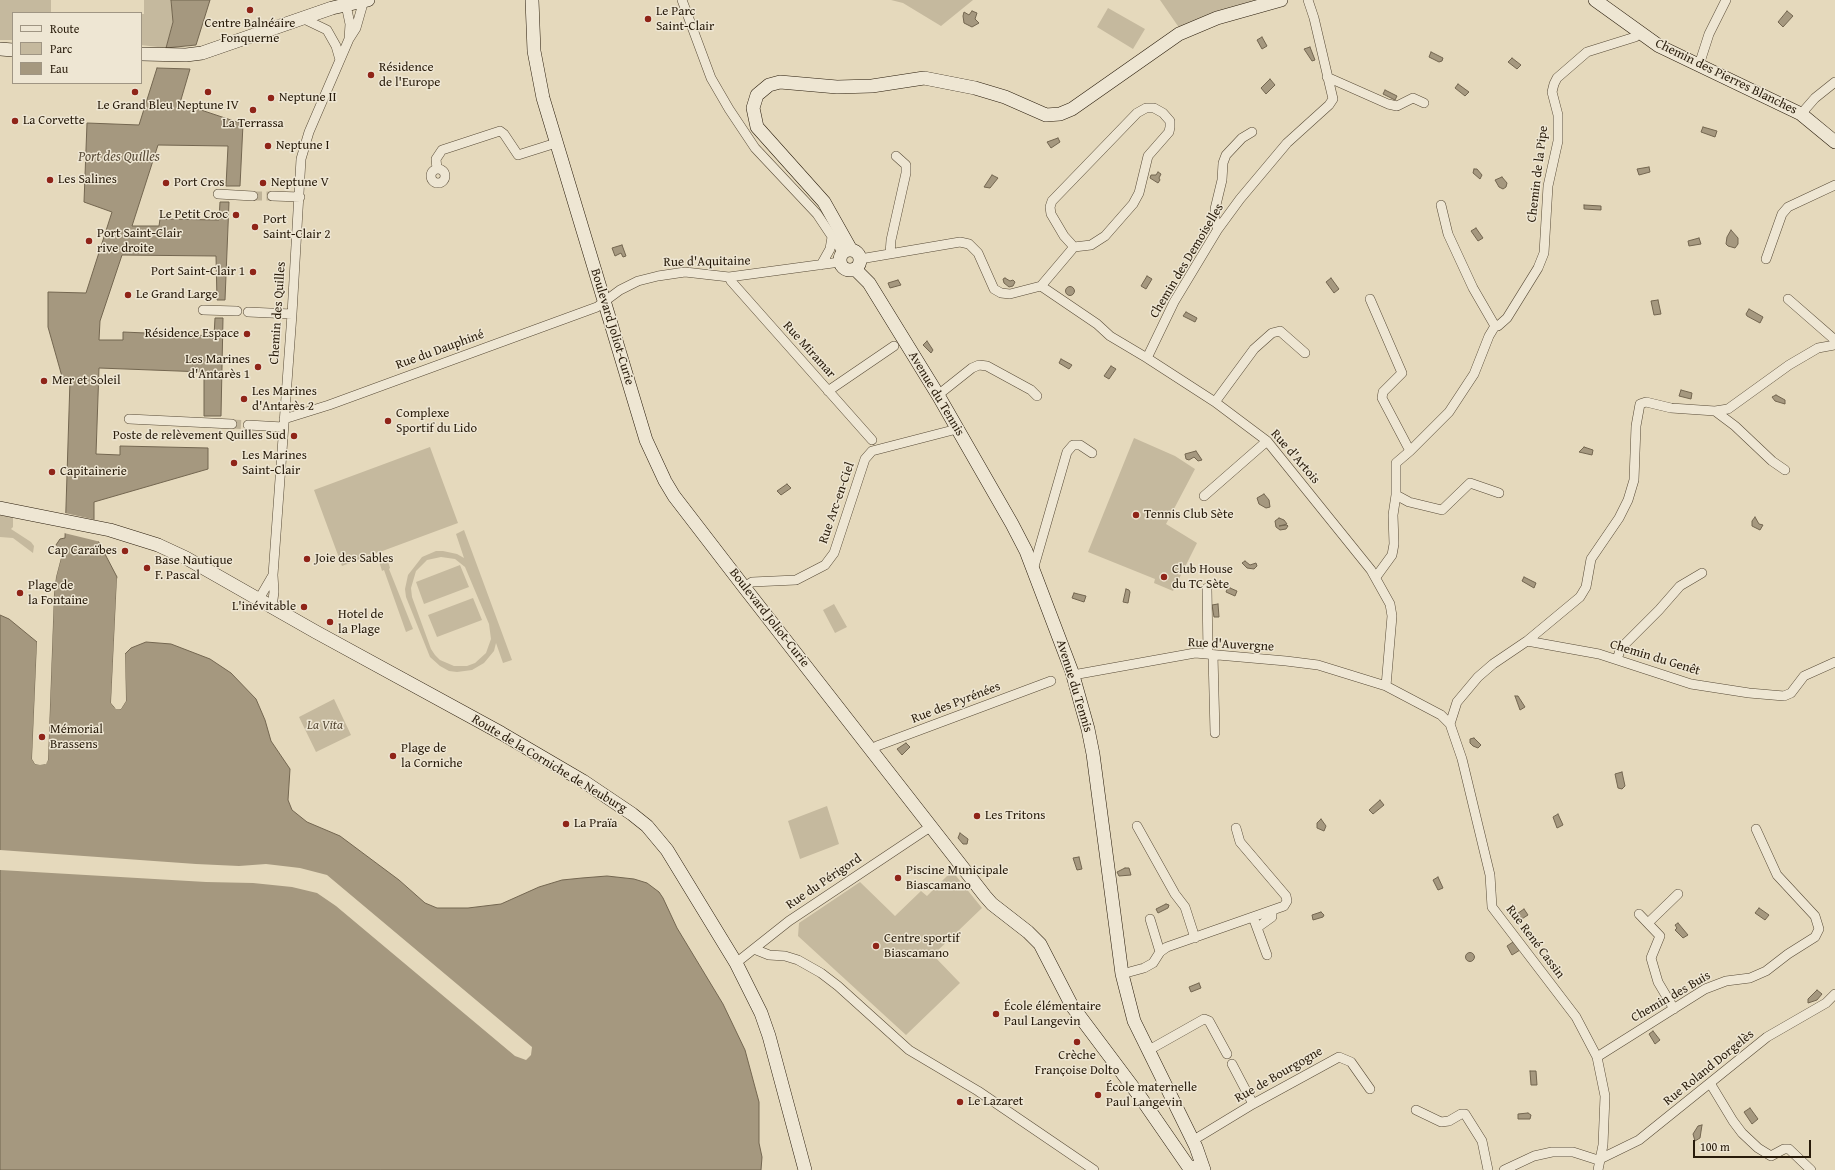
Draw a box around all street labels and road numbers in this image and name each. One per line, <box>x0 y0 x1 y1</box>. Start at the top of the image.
street label: Chemin des Pierres Blanches <box>1653 36 1799 118</box>
street label: Chemin de la Pipe <box>1524 125 1552 223</box>
street label: Chemin des Demoiselles <box>1147 201 1227 321</box>
street label: Rue d'Aquitaine <box>663 253 751 271</box>
street label: Chemin des Quilles <box>267 261 289 365</box>
street label: Boulevard Joliot-Curie <box>587 267 637 387</box>
street label: Rue Miramar <box>779 318 839 382</box>
street label: Rue du Dauphiné <box>394 327 486 373</box>
street label: Avenue du Tennis <box>905 349 967 439</box>
street label: Rue d'Artois <box>1267 427 1323 487</box>
street label: Rue Arc-en-Ciel <box>816 460 858 546</box>
street label: Boulevard Joliot-Curie <box>726 565 812 671</box>
street label: Rue d'Auvergne <box>1188 635 1274 655</box>
street label: Chemin du Genêt <box>1608 637 1702 679</box>
street label: Avenue du Tennis <box>1053 638 1095 734</box>
street label: Rue des Pyrénées <box>909 679 1003 727</box>
street label: Route de la Corniche de Neuburg <box>469 711 629 817</box>
street label: Rue du Périgord <box>783 851 865 913</box>
street label: Rue René Cassin <box>1502 902 1568 982</box>
street label: Chemin des Buis <box>1628 968 1714 1026</box>
street label: Rue Roland Dorgelès <box>1661 1027 1757 1109</box>
street label: Rue de Bourgogne <box>1232 1044 1326 1106</box>

